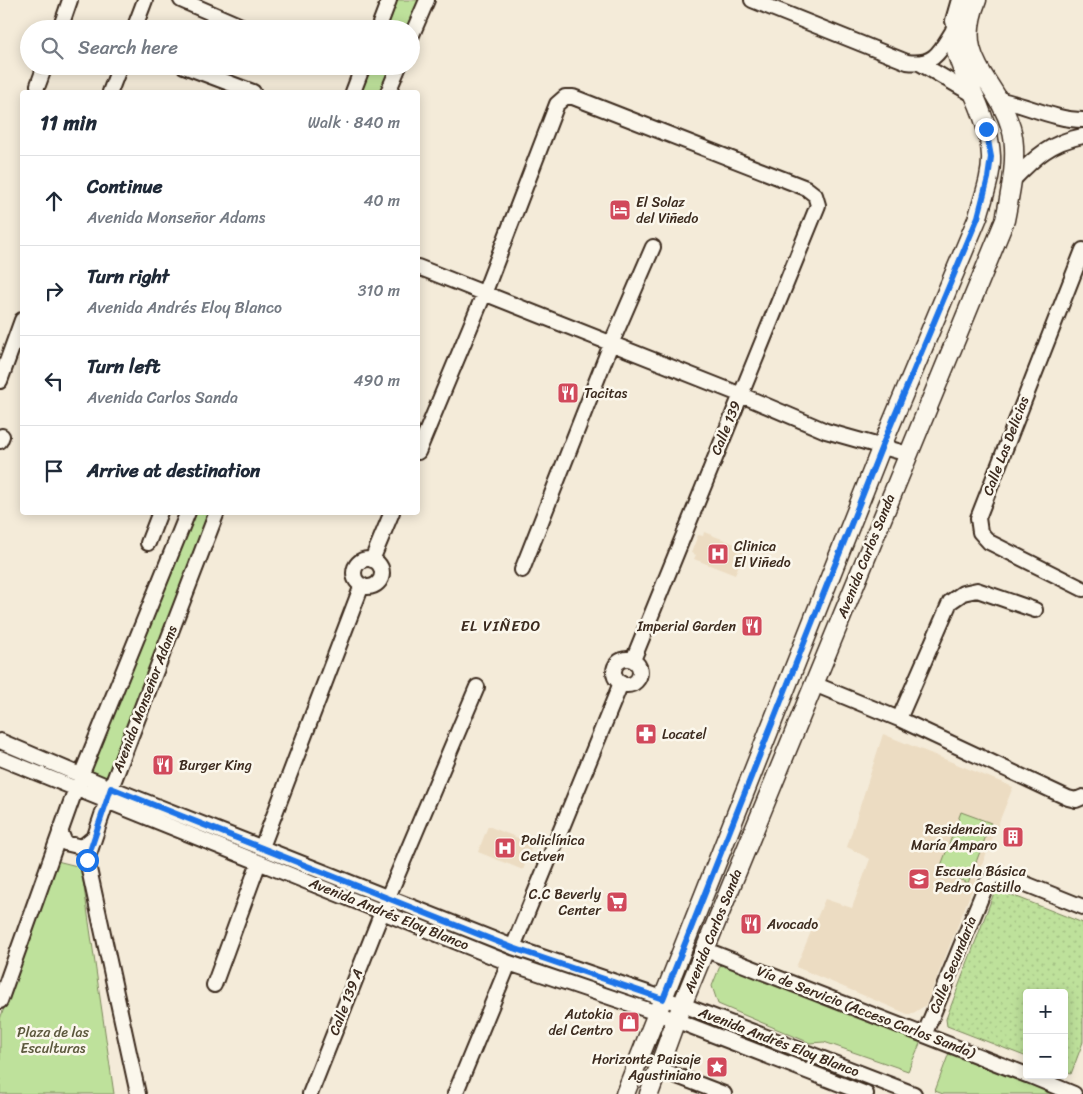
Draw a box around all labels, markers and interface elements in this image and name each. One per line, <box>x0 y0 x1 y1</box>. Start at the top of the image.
search box <box>20 20 420 75</box>
text: Search here <box>78 31 178 64</box>
icon: search <box>38 34 66 62</box>
text: 11 min <box>40 104 97 142</box>
text: Walk · 840 m <box>308 108 400 137</box>
route end <box>975 118 998 141</box>
text: Continue <box>87 170 163 203</box>
text: 40 m <box>363 186 400 215</box>
icon: ahead <box>40 187 68 215</box>
place label: El Solaz del Viñedo <box>636 190 698 231</box>
hotel icon: El Solaz del Viñedo <box>608 198 632 222</box>
text: Avenida Monseñor Adams <box>87 203 265 232</box>
text: Turn right <box>87 260 169 293</box>
text: 310 m <box>358 276 400 305</box>
icon: right <box>40 277 68 305</box>
text: Avenida Andrés Eloy Blanco <box>87 293 282 322</box>
text: Turn left <box>87 350 160 383</box>
text: 490 m <box>354 366 400 395</box>
icon: left <box>40 367 68 395</box>
restaurant icon: Tacitas <box>556 381 580 405</box>
place label: Tacitas <box>584 381 628 406</box>
text: Avenida Carlos Sanda <box>87 383 238 412</box>
street label: Calle Las Delicias <box>976 393 1036 499</box>
street label: Calle 139 <box>704 397 748 459</box>
text: Arrive at destination <box>87 454 260 487</box>
icon: arrive <box>40 457 68 485</box>
street label: Avenida Carlos Sanda <box>829 490 902 623</box>
place label: Clinica El Viñedo <box>734 534 791 575</box>
hospital icon: Clinica El Viñedo <box>706 542 730 566</box>
district label: EL VIÑEDO <box>461 613 541 639</box>
place label: Imperial Garden <box>636 614 736 639</box>
restaurant icon: Imperial Garden <box>740 614 764 638</box>
street label: Avenida Monseñor Adams <box>105 621 185 777</box>
pharmacy icon: Locatel <box>634 722 658 746</box>
place label: Locatel <box>662 722 707 747</box>
restaurant icon: Burger King <box>151 753 175 777</box>
place label: Burger King <box>179 753 252 778</box>
place label: Residencias María Amparo <box>911 817 998 858</box>
building icon: Residencias María Amparo <box>1001 825 1025 849</box>
place label: Policlínica Cetven <box>521 828 585 869</box>
hospital icon: Policlínica Cetven <box>493 836 517 860</box>
route start <box>76 849 99 872</box>
place label: Escuela Básica Pedro Castillo <box>935 859 1027 900</box>
street label: Avenida Carlos Sanda <box>676 865 749 998</box>
school or university icon: Escuela Básica Pedro Castillo <box>907 867 931 891</box>
street label: Avenida Andrés Eloy Blanco <box>304 870 473 958</box>
place label: C.C Beverly Center <box>529 882 602 923</box>
supermarket icon: C.C Beverly Center <box>605 890 629 914</box>
restaurant icon: Avocado <box>739 912 763 936</box>
place label: Avocado <box>766 912 818 937</box>
street label: Calle Secundaria <box>922 912 984 1018</box>
street label: Vía de Servicio (Acceso Carlos Sanda) <box>753 959 980 1066</box>
street label: Calle 139 A <box>322 965 370 1039</box>
map controls <box>1023 989 1068 1079</box>
button: + <box>1023 989 1068 1034</box>
street label: Avenida Andrés Eloy Blanco <box>694 999 863 1084</box>
place label: Autokia del Centro <box>548 1002 613 1043</box>
shop icon: Autokia del Centro <box>617 1010 641 1034</box>
park label: Plaza de las Esculturas <box>17 1020 90 1061</box>
button: − <box>1023 1034 1068 1079</box>
place label: Horizonte Paisaje Agustiniano <box>592 1047 701 1088</box>
place icon: Horizonte Paisaje Agustiniano <box>705 1055 729 1079</box>

